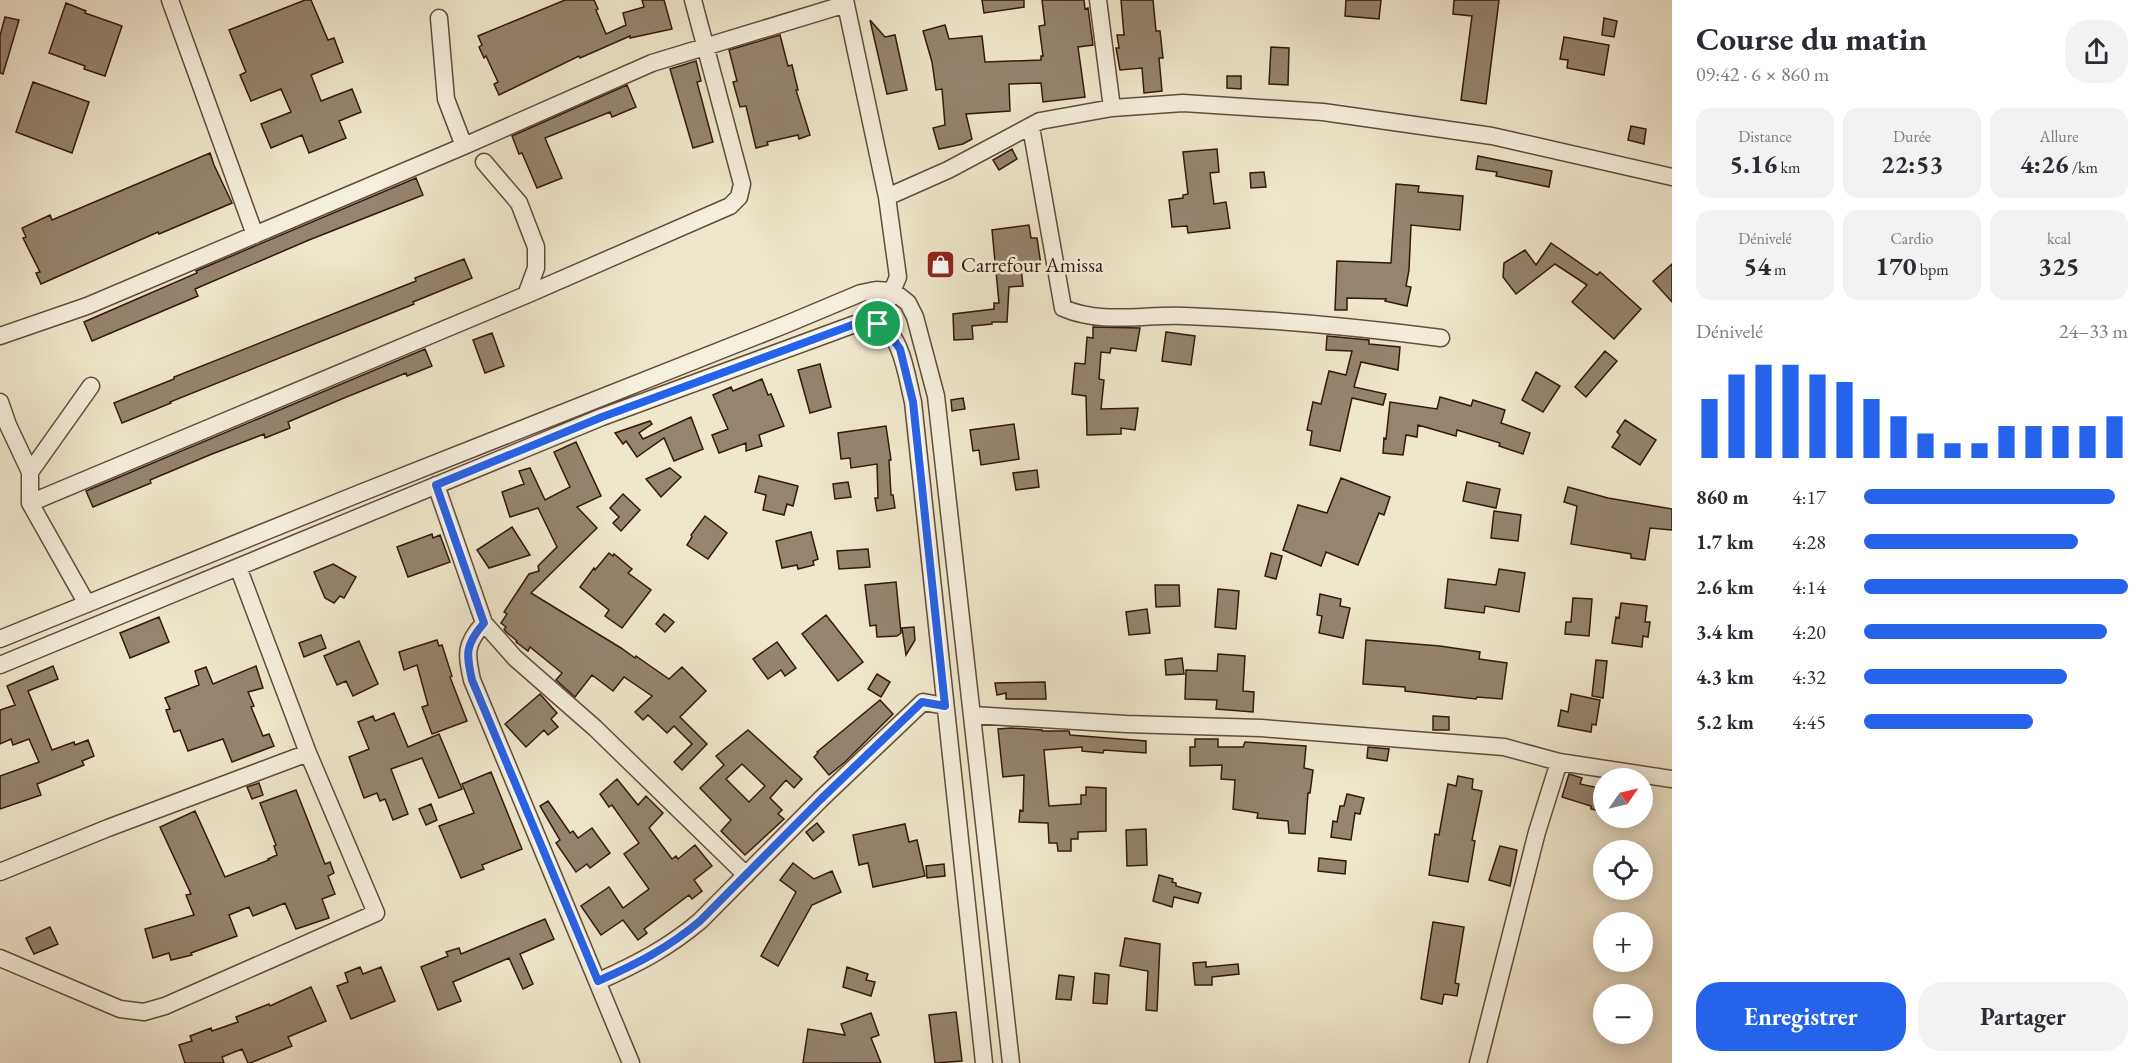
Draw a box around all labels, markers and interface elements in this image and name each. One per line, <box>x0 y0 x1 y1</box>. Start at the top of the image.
text: Course du matin <box>1696 17 1927 60</box>
button: share <box>2065 20 2128 83</box>
text: 09:42 · 6 × 860 m <box>1696 61 1829 87</box>
text: Distance <box>1738 126 1792 147</box>
text: Durée <box>1893 126 1931 147</box>
text: Allure <box>2040 126 2078 147</box>
text: 5.16 <box>1730 147 1777 181</box>
text: 22:53 <box>1881 147 1943 181</box>
text: 4:26 <box>2020 147 2069 181</box>
text: km <box>1777 157 1800 178</box>
text: /km <box>2069 157 2098 178</box>
text: Dénivelé <box>1738 228 1792 249</box>
text: Cardio <box>1890 228 1934 249</box>
text: kcal <box>2047 228 2071 249</box>
shop icon: Carrefour Amissa <box>924 249 956 281</box>
text: 54 <box>1743 249 1771 283</box>
text: 170 <box>1875 249 1917 283</box>
text: 325 <box>2038 249 2080 283</box>
place label: Carrefour Amissa <box>961 251 1104 278</box>
text: m <box>1771 259 1787 280</box>
text: bpm <box>1917 259 1949 280</box>
pin <box>852 298 903 349</box>
icon: arrive <box>861 307 894 340</box>
text: Dénivelé <box>1696 318 1763 344</box>
text: 24–33 m <box>2059 318 2128 344</box>
text: 860 m <box>1696 484 1749 510</box>
text: 4:17 <box>1792 484 1826 510</box>
text: 1.7 km <box>1696 529 1754 555</box>
text: 4:28 <box>1792 529 1826 555</box>
text: 2.6 km <box>1696 574 1754 600</box>
text: 4:14 <box>1792 574 1826 600</box>
text: 3.4 km <box>1696 619 1754 645</box>
text: 4:20 <box>1792 619 1826 645</box>
text: 4.3 km <box>1696 664 1754 690</box>
text: 4:32 <box>1792 664 1826 690</box>
text: 5.2 km <box>1696 709 1754 735</box>
text: 4:45 <box>1792 709 1826 735</box>
north arrow <box>1593 768 1653 828</box>
map controls <box>1593 768 1653 1044</box>
button: locate <box>1593 840 1653 900</box>
button: + <box>1593 912 1653 972</box>
button: Enregistrer <box>1696 982 1906 1051</box>
button: Partager <box>1918 982 2128 1051</box>
button: − <box>1593 984 1653 1044</box>

